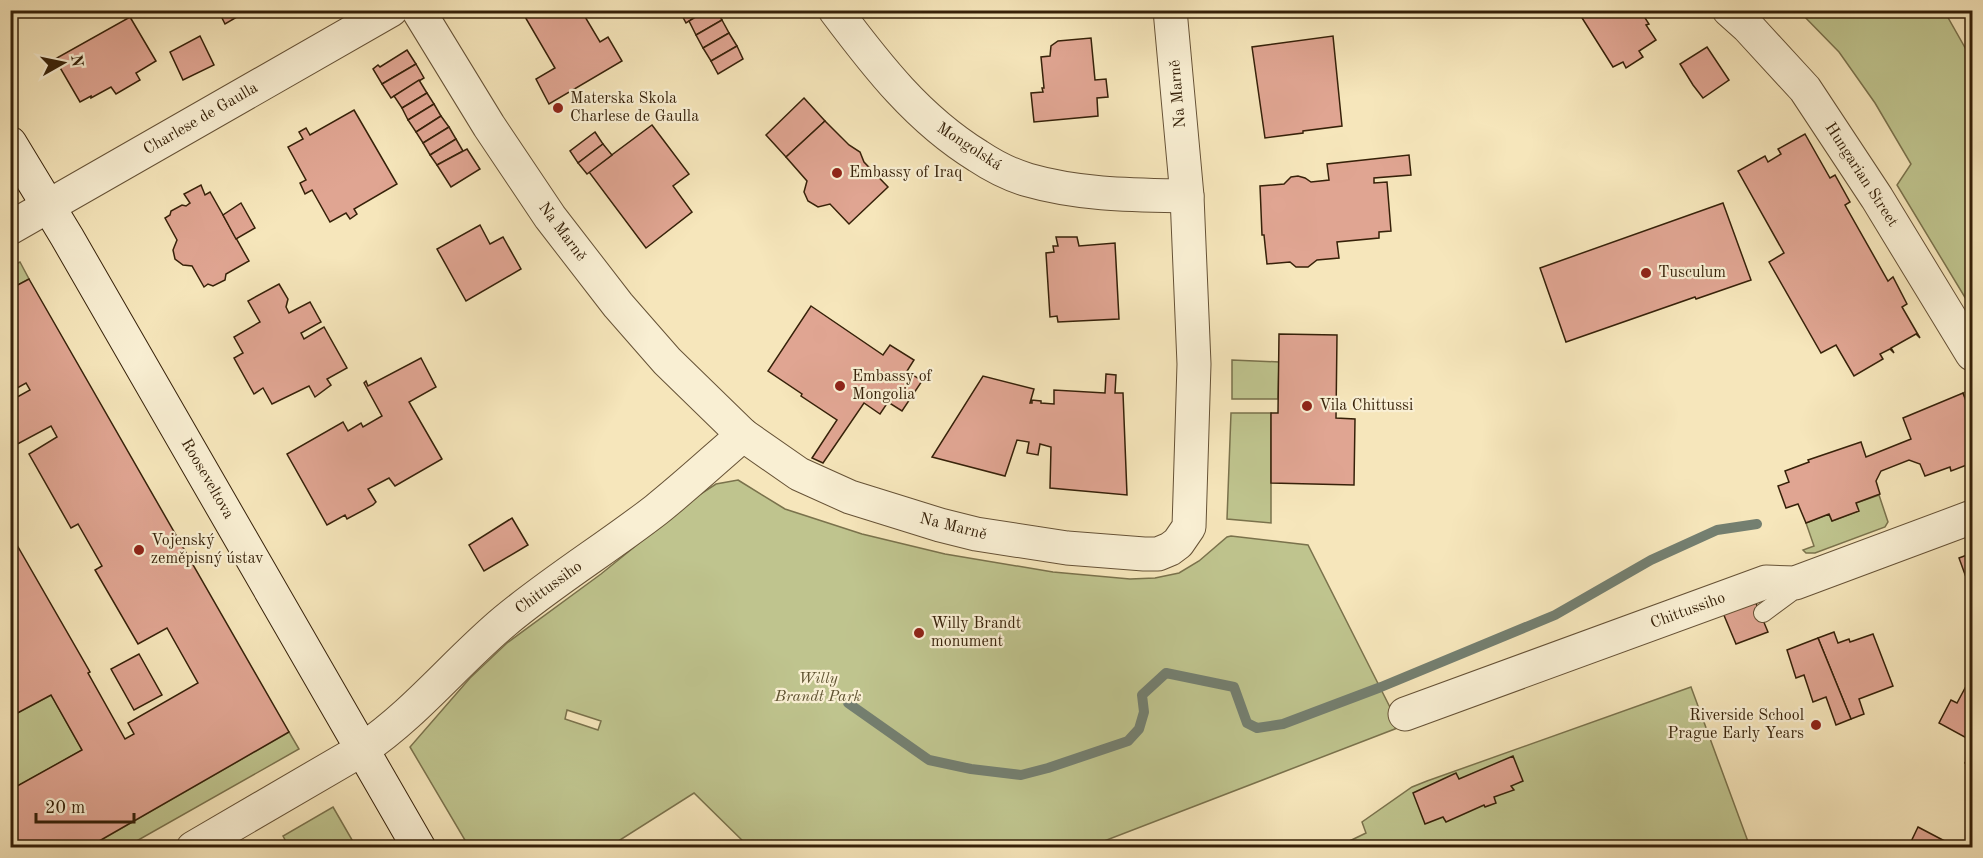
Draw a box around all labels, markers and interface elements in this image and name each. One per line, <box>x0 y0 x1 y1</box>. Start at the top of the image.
north arrow <box>33 33 93 93</box>
text: N <box>67 54 85 69</box>
street label: Na Marně <box>1167 59 1189 129</box>
street label: Charlese de Gaulla <box>141 80 261 158</box>
place label: Materska Skola Charlese de Gaulla <box>570 91 699 125</box>
marker: Materska Skola Charlese de Gaulla <box>551 101 565 115</box>
street label: Mongolská <box>934 120 1004 174</box>
street label: Hungarian Street <box>1821 120 1901 230</box>
place label: Embassy of Iraq <box>849 165 962 181</box>
marker: Embassy of Iraq <box>830 166 844 180</box>
street label: Na Marně <box>535 200 589 264</box>
place label: Tusculum <box>1658 265 1726 281</box>
marker: Tusculum <box>1639 266 1653 280</box>
place label: Embassy of Mongolia <box>852 369 933 403</box>
marker: Embassy of Mongolia <box>833 379 847 393</box>
place label: Vila Chittussi <box>1319 398 1413 414</box>
marker: Vila Chittussi <box>1300 399 1314 413</box>
street label: Rooseveltova <box>178 436 236 522</box>
street label: Na Marně <box>918 511 988 543</box>
place label: Vojenský zeměpisný ústav <box>151 533 264 567</box>
marker: Vojenský zeměpisný ústav <box>132 543 146 557</box>
street label: Chittussiho <box>513 558 585 617</box>
street label: Chittussiho <box>1648 590 1728 632</box>
place label: Willy Brandt monument <box>931 616 1022 650</box>
marker: Willy Brandt monument <box>912 626 926 640</box>
park label: Willy Brandt Park <box>774 671 862 705</box>
place label: Riverside School Prague Early Years <box>1668 708 1804 742</box>
marker: Riverside School Prague Early Years <box>1809 718 1823 732</box>
scale bar <box>36 786 134 824</box>
text: 20 m <box>45 799 85 817</box>

